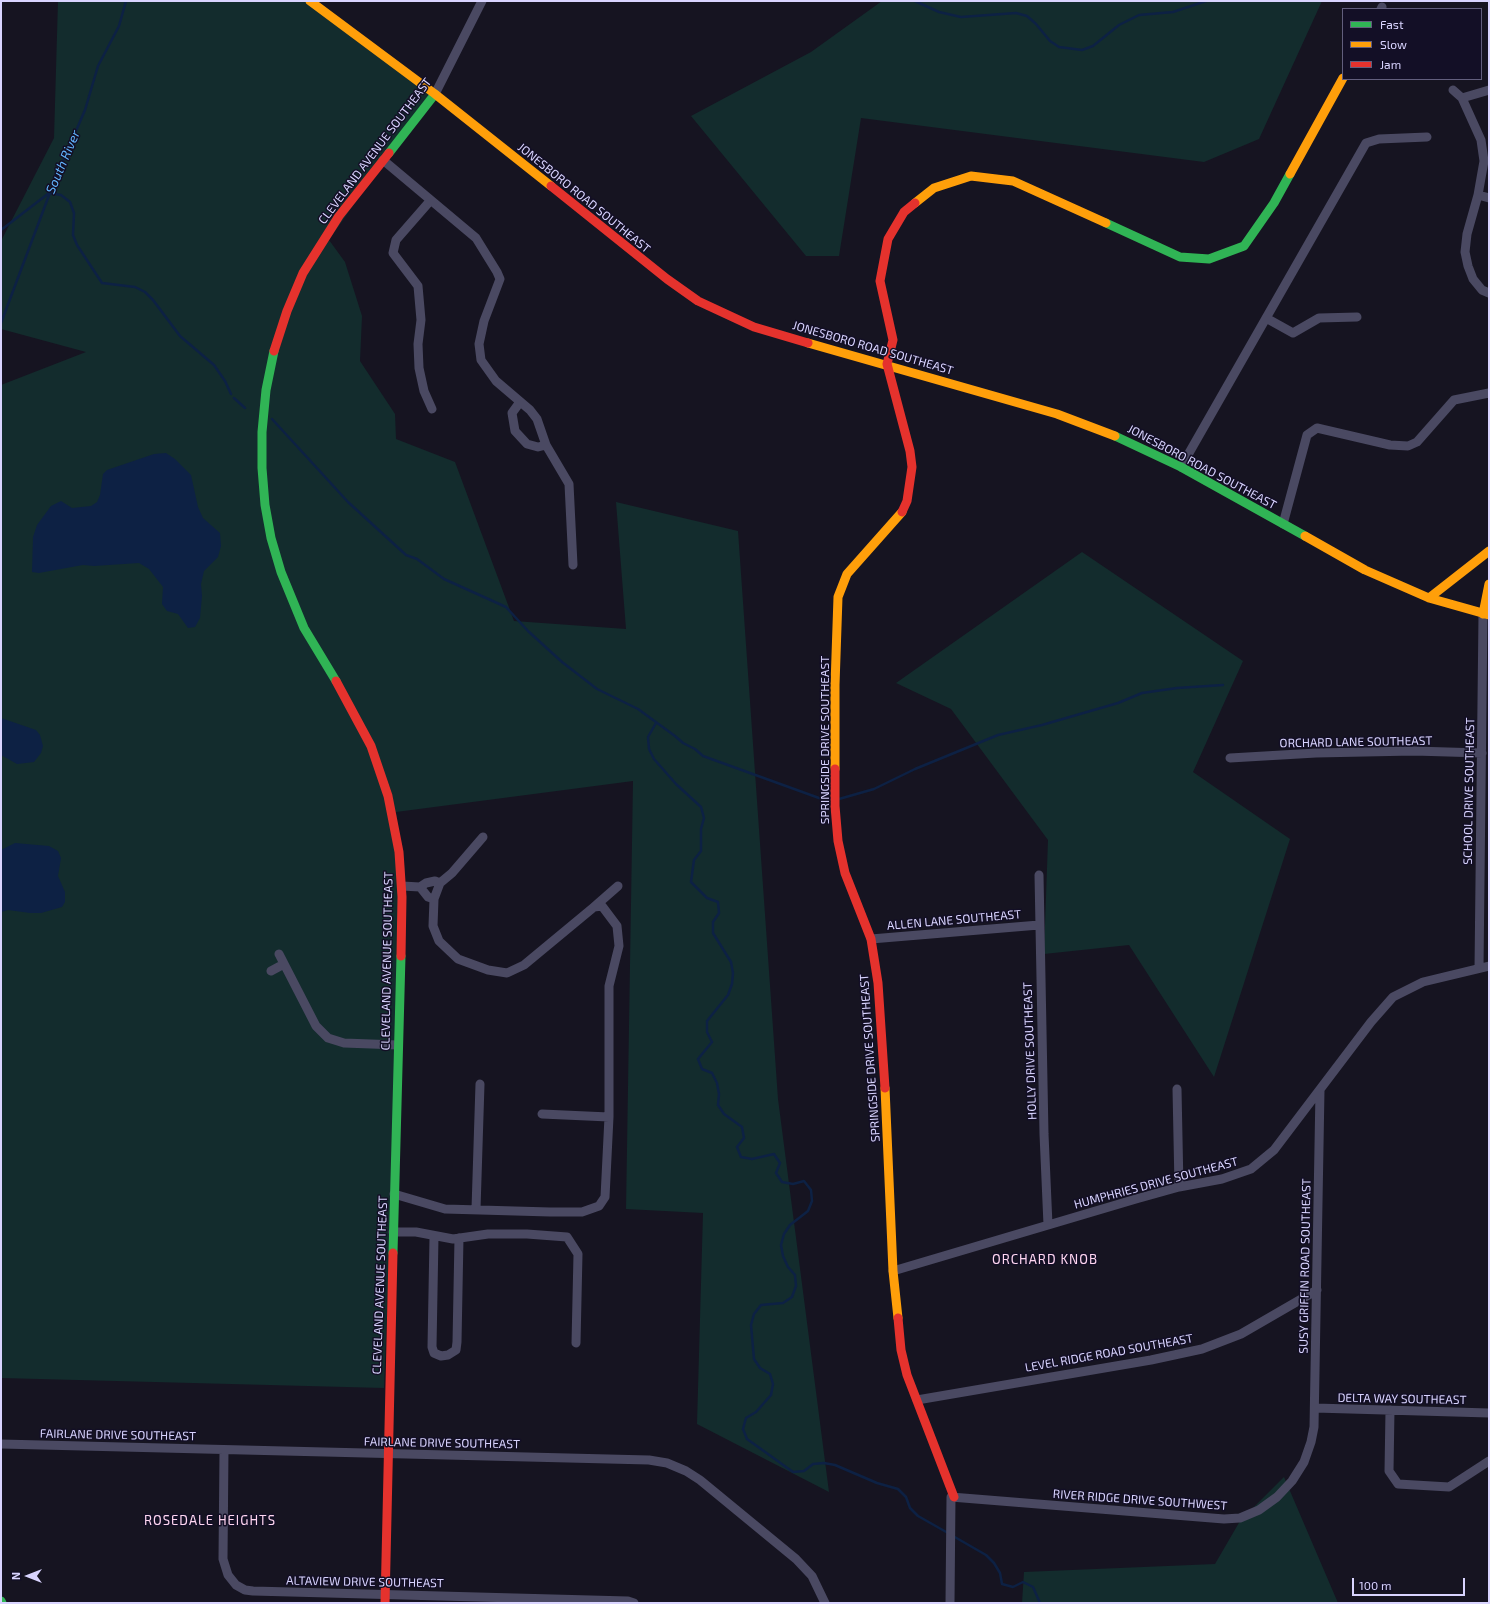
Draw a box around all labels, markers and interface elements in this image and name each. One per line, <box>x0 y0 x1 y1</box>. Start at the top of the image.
legend <box>1342 8 1482 80</box>
text: Fast <box>1380 17 1403 31</box>
text: Slow <box>1380 37 1407 51</box>
text: Jam <box>1380 57 1401 71</box>
street label: CLEVELAND AVENUE SOUTHEAST <box>315 75 435 227</box>
water label: South River <box>43 128 83 196</box>
street label: JONESBORO ROAD SOUTHEAST <box>515 140 653 256</box>
street label: JONESBORO ROAD SOUTHEAST <box>791 318 955 378</box>
street label: JONESBORO ROAD SOUTHEAST <box>1125 422 1279 512</box>
street label: SPRINGSIDE DRIVE SOUTHEAST <box>818 656 832 824</box>
street label: SCHOOL DRIVE SOUTHEAST <box>1461 717 1477 865</box>
street label: ORCHARD LANE SOUTHEAST <box>1279 733 1433 751</box>
street label: CLEVELAND AVENUE SOUTHEAST <box>378 871 396 1051</box>
street label: ALLEN LANE SOUTHEAST <box>886 907 1022 933</box>
street label: SPRINGSIDE DRIVE SOUTHEAST <box>857 973 883 1143</box>
street label: HOLLY DRIVE SOUTHEAST <box>1020 982 1040 1120</box>
street label: HUMPHRIES DRIVE SOUTHEAST <box>1072 1154 1240 1212</box>
street label: SUSY GRIFFIN ROAD SOUTHEAST <box>1296 1178 1314 1354</box>
street label: CLEVELAND AVENUE SOUTHEAST <box>370 1195 390 1375</box>
district label: ORCHARD KNOB <box>992 1252 1098 1268</box>
street label: LEVEL RIDGE ROAD SOUTHEAST <box>1024 1331 1194 1375</box>
street label: DELTA WAY SOUTHEAST <box>1337 1391 1467 1407</box>
street label: FAIRLANE DRIVE SOUTHEAST <box>40 1426 196 1444</box>
street label: FAIRLANE DRIVE SOUTHEAST <box>364 1434 520 1452</box>
street label: RIVER RIDGE DRIVE SOUTHWEST <box>1052 1487 1228 1513</box>
district label: ROSEDALE HEIGHTS <box>144 1513 276 1529</box>
north arrow <box>8 1556 48 1596</box>
scale bar <box>1354 1570 1467 1596</box>
text: N <box>9 1572 22 1580</box>
street label: ALTAVIEW DRIVE SOUTHEAST <box>286 1573 444 1591</box>
text: 100 m <box>1359 1578 1391 1592</box>

